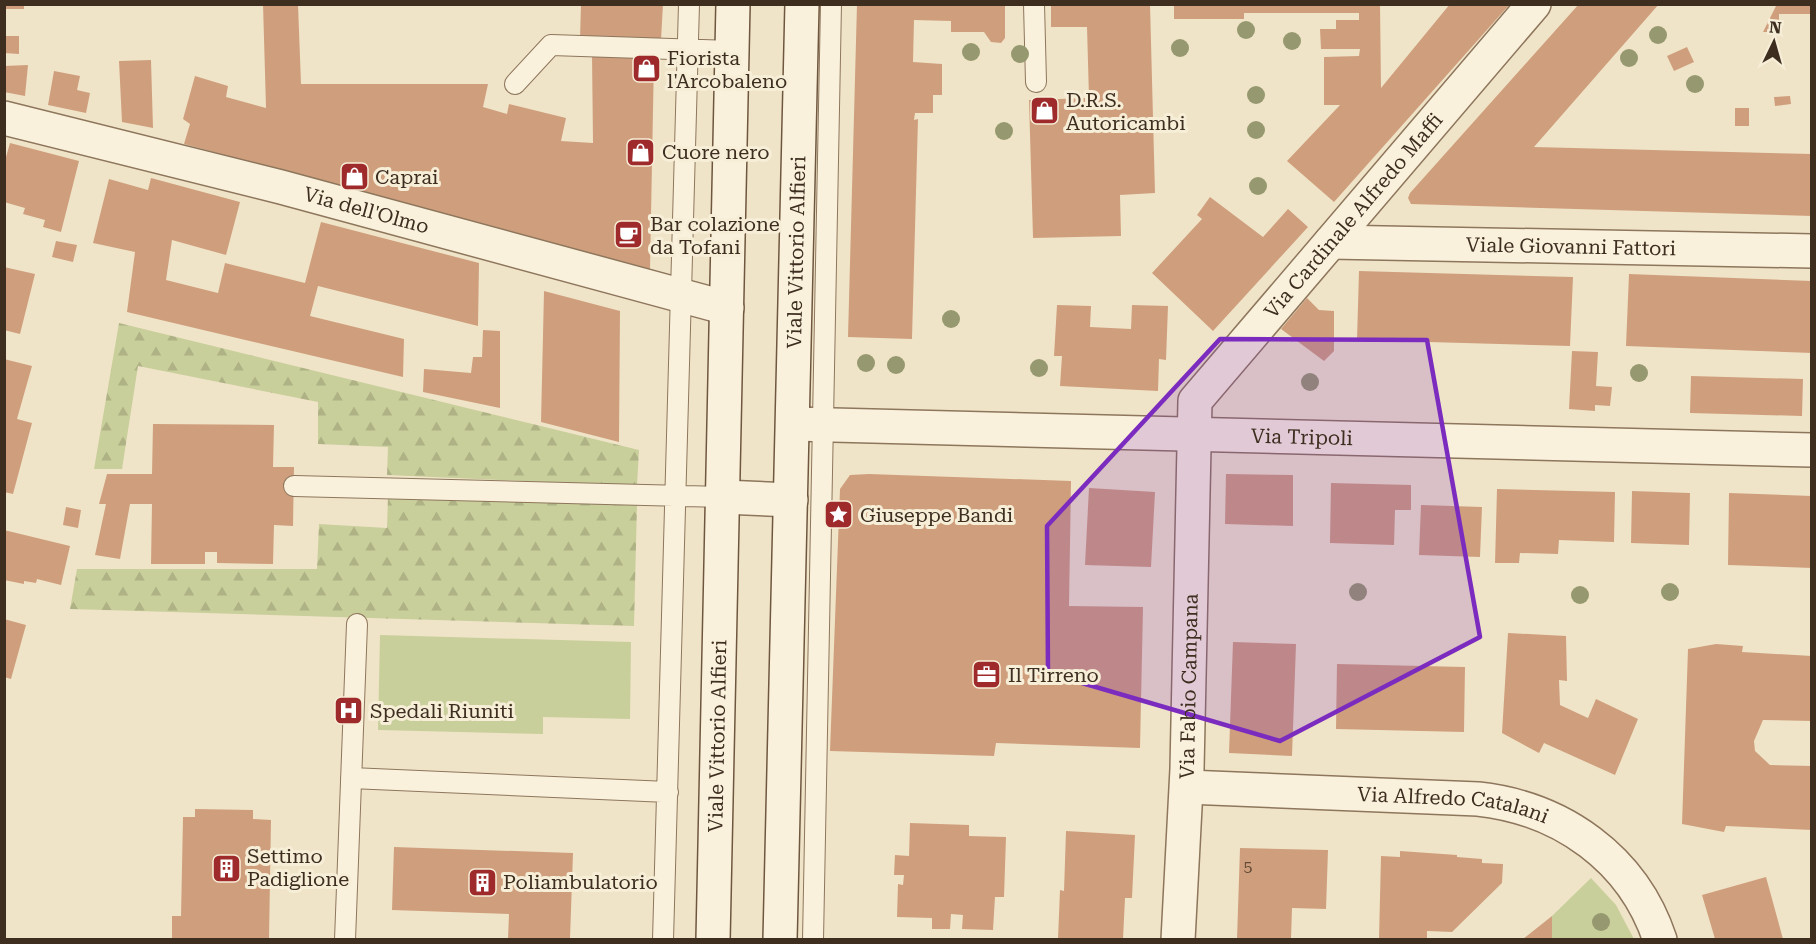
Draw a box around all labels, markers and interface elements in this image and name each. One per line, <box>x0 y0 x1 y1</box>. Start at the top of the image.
north arrow <box>1744 12 1804 72</box>
text: N <box>1768 18 1782 38</box>
place label: Fiorista l'Arcobaleno <box>667 46 787 93</box>
shop icon: Fiorista l'Arcobaleno <box>630 53 662 85</box>
place label: D.R.S. Autoricambi <box>1066 88 1186 135</box>
shop icon: D.R.S. Autoricambi <box>1029 95 1061 127</box>
street label: Via Cardinale Alfredo Maffi <box>1259 108 1447 323</box>
shop icon: Cuore nero <box>625 136 657 168</box>
place label: Cuore nero <box>662 140 769 164</box>
street label: Viale Vittorio Alfieri <box>782 156 810 349</box>
shop icon: Caprai <box>338 161 370 193</box>
place label: Caprai <box>375 165 439 189</box>
street label: Via dell'Olmo <box>301 182 432 239</box>
place label: Bar colazione da Tofani <box>650 212 780 259</box>
cafe icon: Bar colazione da Tofani <box>613 219 645 251</box>
street label: Viale Giovanni Fattori <box>1466 233 1676 260</box>
street label: Via Tripoli <box>1251 424 1353 450</box>
place icon: Giuseppe Bandi <box>823 499 855 531</box>
place label: Giuseppe Bandi <box>860 503 1013 527</box>
street label: Via Fabio Campana <box>1174 593 1203 780</box>
street label: Viale Vittorio Alfieri <box>703 640 731 833</box>
office icon: Il Tirreno <box>971 659 1003 691</box>
place label: Il Tirreno <box>1008 663 1099 687</box>
hospital icon: Spedali Riuniti <box>333 695 365 727</box>
place label: Spedali Riuniti <box>370 699 514 723</box>
street label: Via Alfredo Catalani <box>1357 782 1552 828</box>
place label: Settimo Padiglione <box>247 844 349 891</box>
building icon: Settimo Padiglione <box>210 852 242 884</box>
house number: 5 <box>1244 857 1253 876</box>
building icon: Poliambulatorio <box>466 866 498 898</box>
place label: Poliambulatorio <box>503 870 658 894</box>

